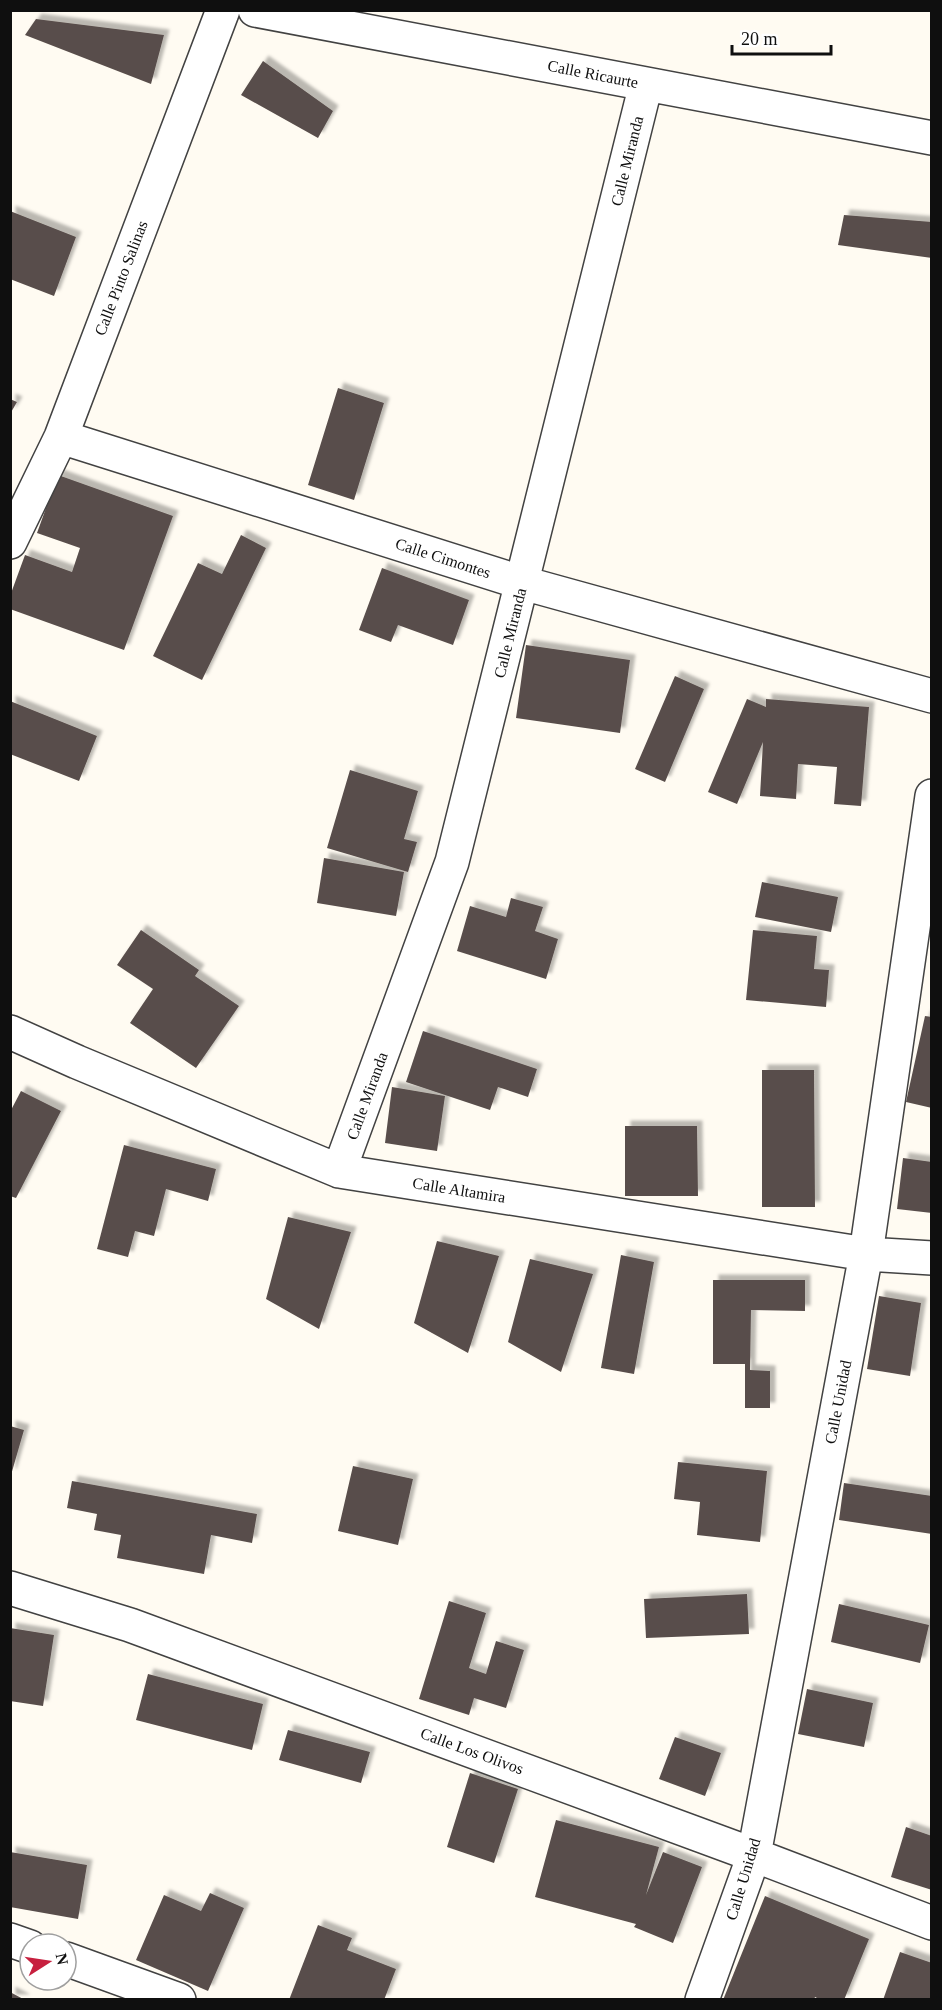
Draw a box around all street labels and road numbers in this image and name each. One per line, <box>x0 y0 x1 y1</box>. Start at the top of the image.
street label: Calle Ricaurte <box>546 57 640 91</box>
street label: Calle Miranda <box>608 114 646 208</box>
street label: Calle Pinto Salinas <box>91 218 151 338</box>
street label: Calle Cimontes <box>393 535 493 581</box>
street label: Calle Miranda <box>491 586 529 680</box>
street label: Calle Miranda <box>343 1050 391 1142</box>
street label: Calle Altamira <box>411 1174 507 1206</box>
street label: Calle Unidad <box>822 1359 854 1445</box>
street label: Calle Los Olivos <box>418 1724 526 1778</box>
street label: Calle Unidad <box>722 1836 764 1922</box>

